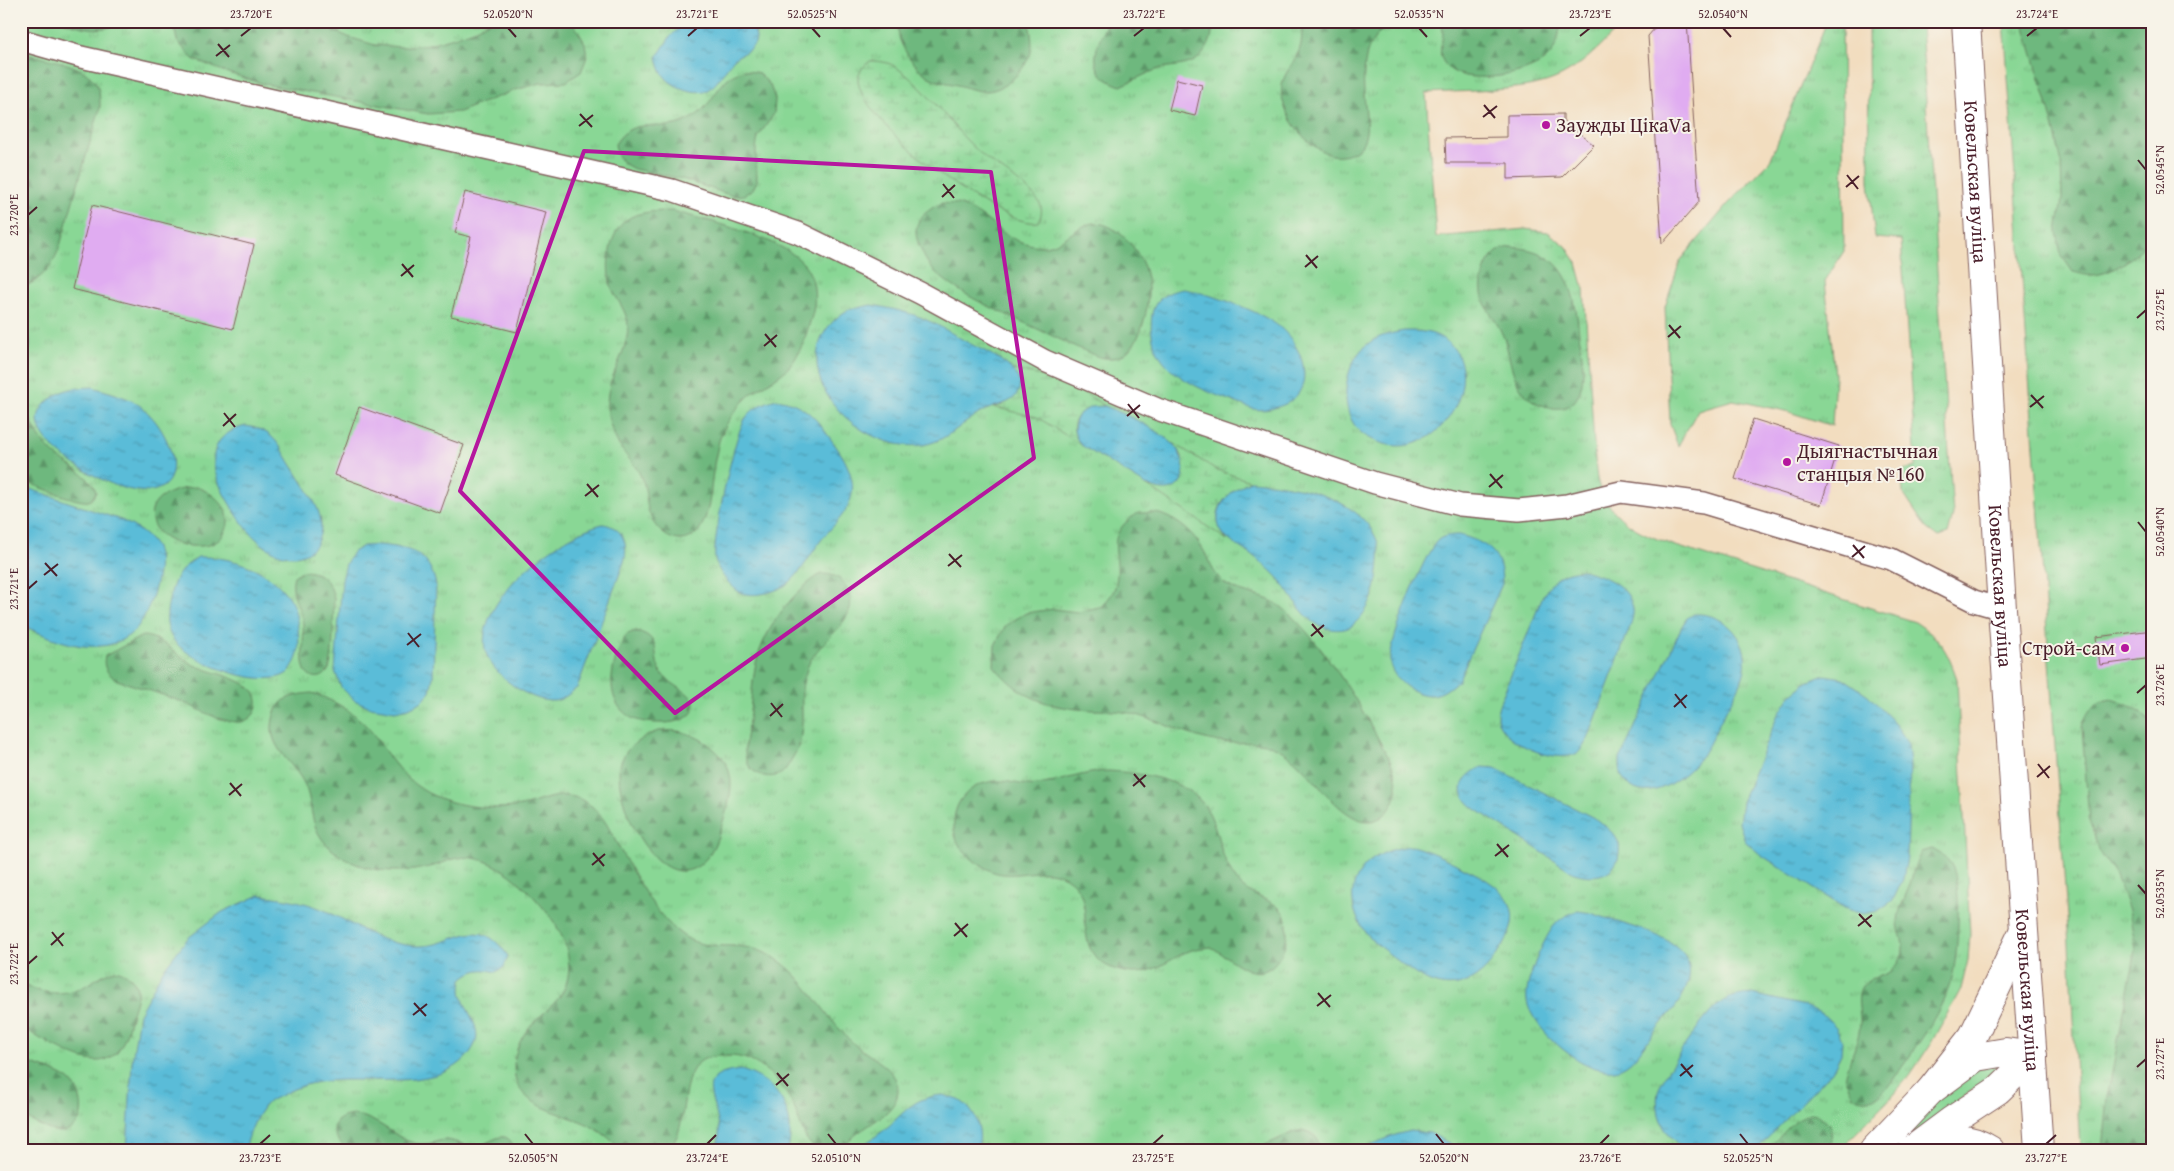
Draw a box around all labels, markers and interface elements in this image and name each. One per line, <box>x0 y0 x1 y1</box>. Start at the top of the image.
text: 23.720°E <box>230 5 272 22</box>
text: 52.0520°N <box>483 5 533 22</box>
text: 23.721°E <box>676 5 718 22</box>
text: 52.0525°N <box>787 5 837 22</box>
text: 23.722°E <box>1123 5 1165 22</box>
text: 52.0535°N <box>1394 5 1444 22</box>
text: 23.723°E <box>1569 5 1611 22</box>
text: 52.0540°N <box>1698 5 1748 22</box>
text: 23.724°E <box>2016 5 2058 22</box>
street label: Ковельская вуліца <box>1957 99 1996 264</box>
place label: Заужды ЦікаVа <box>1556 110 1692 139</box>
marker: Заужды ЦікаVа <box>1540 119 1552 131</box>
text: 52.0545°N <box>2151 145 2168 195</box>
text: 23.720°E <box>5 194 22 236</box>
text: 23.725°E <box>2151 289 2168 331</box>
place label: Дыягнастычная станцыя №160 <box>1796 436 1938 488</box>
marker: Дыягнастычная станцыя №160 <box>1781 456 1793 468</box>
street label: Ковельская вуліца <box>1982 504 2021 669</box>
text: 52.0540°N <box>2151 507 2168 557</box>
text: 23.721°E <box>5 568 22 610</box>
place label: Строй-сам <box>2022 633 2115 662</box>
marker: Строй-сам <box>2119 642 2131 654</box>
text: 23.726°E <box>2151 664 2168 706</box>
text: 52.0535°N <box>2151 869 2168 919</box>
street label: Ковельская вуліца <box>2009 908 2049 1073</box>
text: 23.722°E <box>5 943 22 985</box>
text: 23.727°E <box>2151 1038 2168 1080</box>
text: 23.723°E <box>239 1149 281 1166</box>
text: 52.0505°N <box>508 1149 558 1166</box>
text: 23.724°E <box>686 1149 728 1166</box>
text: 52.0510°N <box>811 1149 861 1166</box>
text: 23.725°E <box>1132 1149 1174 1166</box>
text: 52.0520°N <box>1419 1149 1469 1166</box>
text: 23.726°E <box>1579 1149 1621 1166</box>
text: 52.0525°N <box>1723 1149 1773 1166</box>
text: 23.727°E <box>2025 1149 2067 1166</box>

